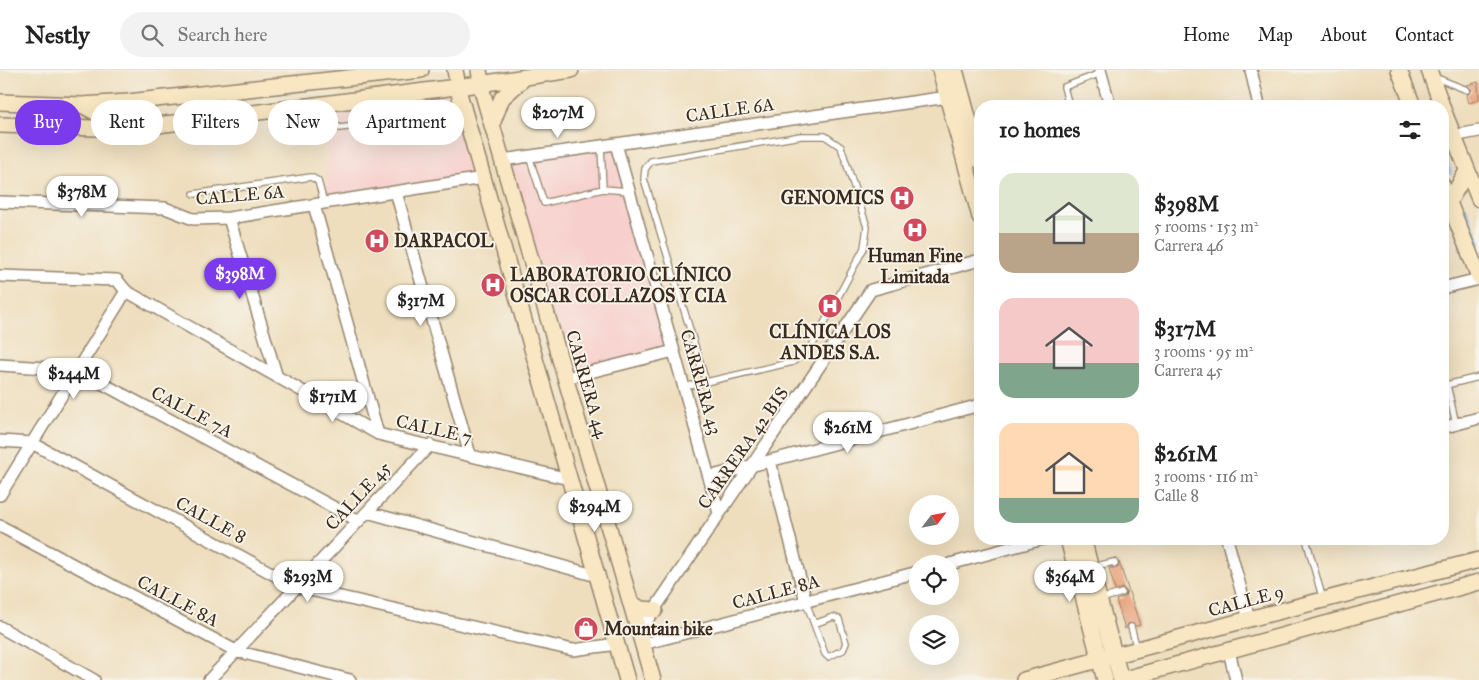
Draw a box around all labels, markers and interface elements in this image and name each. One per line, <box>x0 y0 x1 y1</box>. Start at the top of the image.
search box <box>120 12 470 57</box>
text: Nestly <box>25 20 90 50</box>
icon: search <box>138 21 166 49</box>
text: Search here <box>178 23 267 46</box>
text: Home <box>1183 24 1230 46</box>
text: Map <box>1258 24 1293 46</box>
text: About <box>1321 24 1367 46</box>
text: Contact <box>1395 24 1454 46</box>
street label: CALLE 6A <box>684 93 776 127</box>
pin: $207M <box>523 97 593 139</box>
chip: Buy <box>15 100 81 145</box>
chip: Rent <box>91 100 163 145</box>
chip: Filters <box>173 100 258 145</box>
chip: New <box>268 100 338 145</box>
chip: Apartment <box>348 100 464 145</box>
text: $207M <box>532 103 584 122</box>
icon: filters <box>1396 116 1424 144</box>
text: 10 homes <box>999 117 1080 143</box>
pin: $378M <box>47 176 117 218</box>
street label: CALLE 6A <box>195 180 285 210</box>
text: $378M <box>57 182 107 201</box>
hospital icon: GENOMICS <box>889 185 915 211</box>
place label: GENOMICS <box>781 187 884 209</box>
text: $398M <box>1154 191 1219 217</box>
icon: home <box>1039 193 1099 253</box>
hospital icon: Human Fine Limitada <box>902 217 928 243</box>
text: 5 rooms · 153 m² <box>1154 217 1258 236</box>
hospital icon: DARPACOL <box>364 228 390 254</box>
place label: DARPACOL <box>394 230 494 252</box>
text: Carrera 46 <box>1154 236 1224 255</box>
place label: Human Fine Limitada <box>867 245 963 288</box>
pin: $398M <box>205 258 275 300</box>
place label: LABORATORIO CLÍNICO OSCAR COLLAZOS Y CIA <box>510 261 732 307</box>
text: $398M <box>215 264 265 283</box>
hospital icon: LABORATORIO CLÍNICO OSCAR COLLAZOS Y CIA <box>480 272 506 298</box>
pin: $317M <box>386 284 456 327</box>
text: $317M <box>397 291 445 310</box>
hospital icon: CLÍNICA LOS ANDES S.A. <box>817 293 843 319</box>
text: $317M <box>1154 316 1216 342</box>
place label: CLÍNICA LOS ANDES S.A. <box>769 318 891 364</box>
icon: home <box>1039 318 1099 378</box>
street label: CARRERA 44 <box>561 327 613 441</box>
street label: CARRERA 43 <box>675 327 727 437</box>
text: 3 rooms · 95 m² <box>1154 342 1253 361</box>
pin: $244M <box>39 358 109 400</box>
text: Carrera 45 <box>1154 361 1223 380</box>
text: $244M <box>48 364 100 383</box>
pin: $171M <box>298 380 368 423</box>
street label: CALLE 7A <box>147 381 237 443</box>
street label: CARRERA 42 BIS <box>693 383 793 513</box>
text: $171M <box>309 387 357 406</box>
street label: CALLE 7 <box>394 410 474 448</box>
pin: $261M <box>813 412 883 454</box>
text: $261M <box>824 418 872 437</box>
text: $261M <box>1154 441 1218 467</box>
icon: home <box>1039 443 1099 503</box>
street label: CALLE 45 <box>321 457 396 535</box>
text: 3 rooms · 116 m² <box>1154 467 1258 486</box>
text: Calle 8 <box>1154 486 1199 505</box>
pin: $294M <box>560 490 630 533</box>
street label: CALLE 8 <box>172 492 250 548</box>
north arrow <box>909 495 959 545</box>
map controls <box>909 495 959 665</box>
text: $294M <box>569 497 621 516</box>
button: locate <box>909 555 959 605</box>
pin: $293M <box>273 560 343 603</box>
pin: $364M <box>1035 560 1105 603</box>
text: $293M <box>284 567 332 586</box>
text: $364M <box>1045 567 1095 586</box>
street label: CALLE 8A <box>133 570 223 632</box>
street label: CALLE 8A <box>730 570 822 614</box>
street label: CALLE 9 <box>1206 580 1286 622</box>
button: layers <box>909 615 959 665</box>
shop icon: Mountain bike <box>573 616 599 642</box>
place label: Mountain bike <box>604 618 713 640</box>

